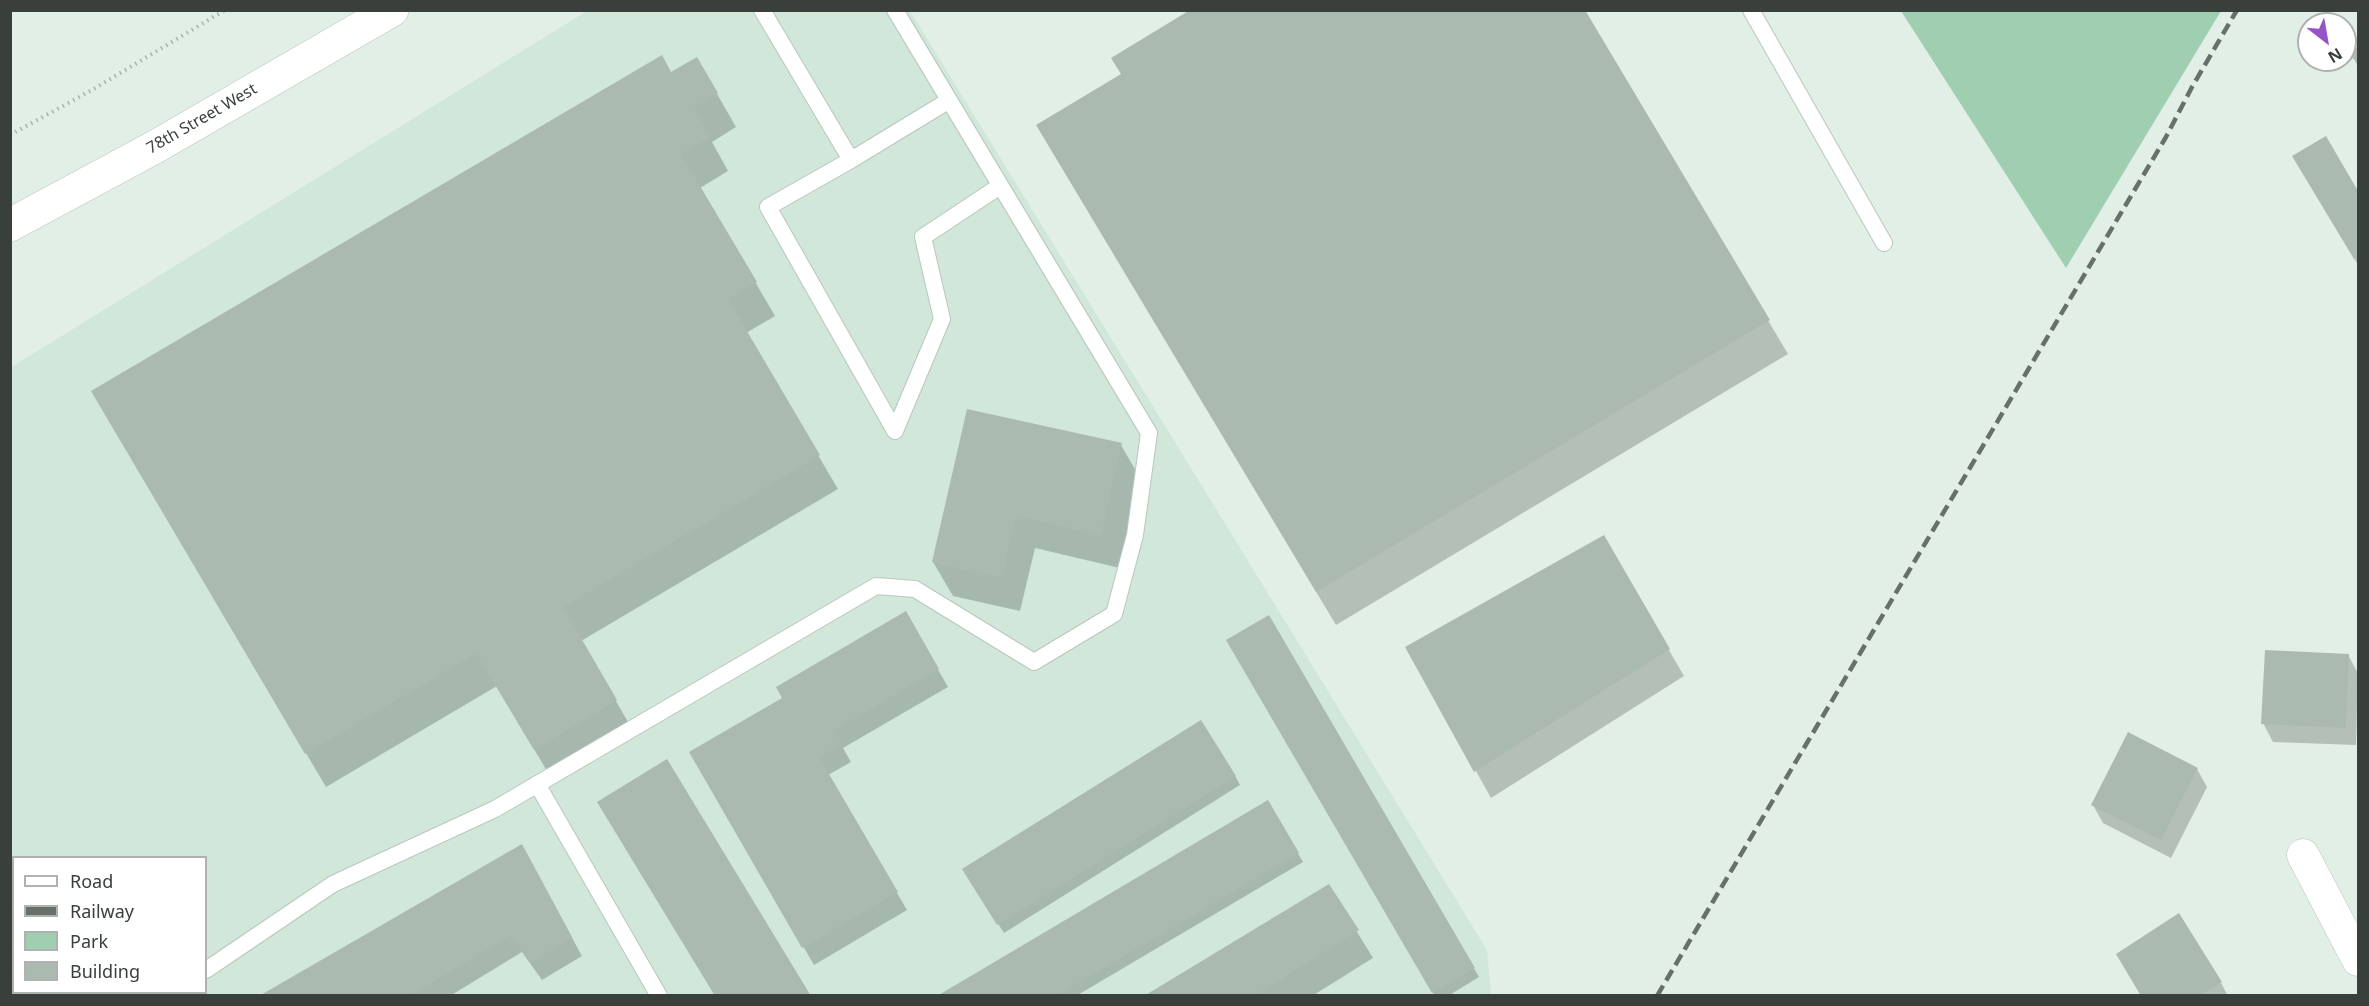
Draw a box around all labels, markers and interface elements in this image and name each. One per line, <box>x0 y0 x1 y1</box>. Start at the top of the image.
north arrow <box>2297 12 2357 72</box>
text: N <box>2324 43 2346 68</box>
street label: 78th Street West <box>144 80 260 158</box>
legend <box>12 856 207 994</box>
text: Road <box>70 869 113 893</box>
text: Railway <box>70 899 134 923</box>
text: Park <box>70 929 108 953</box>
text: Building <box>70 959 140 983</box>

